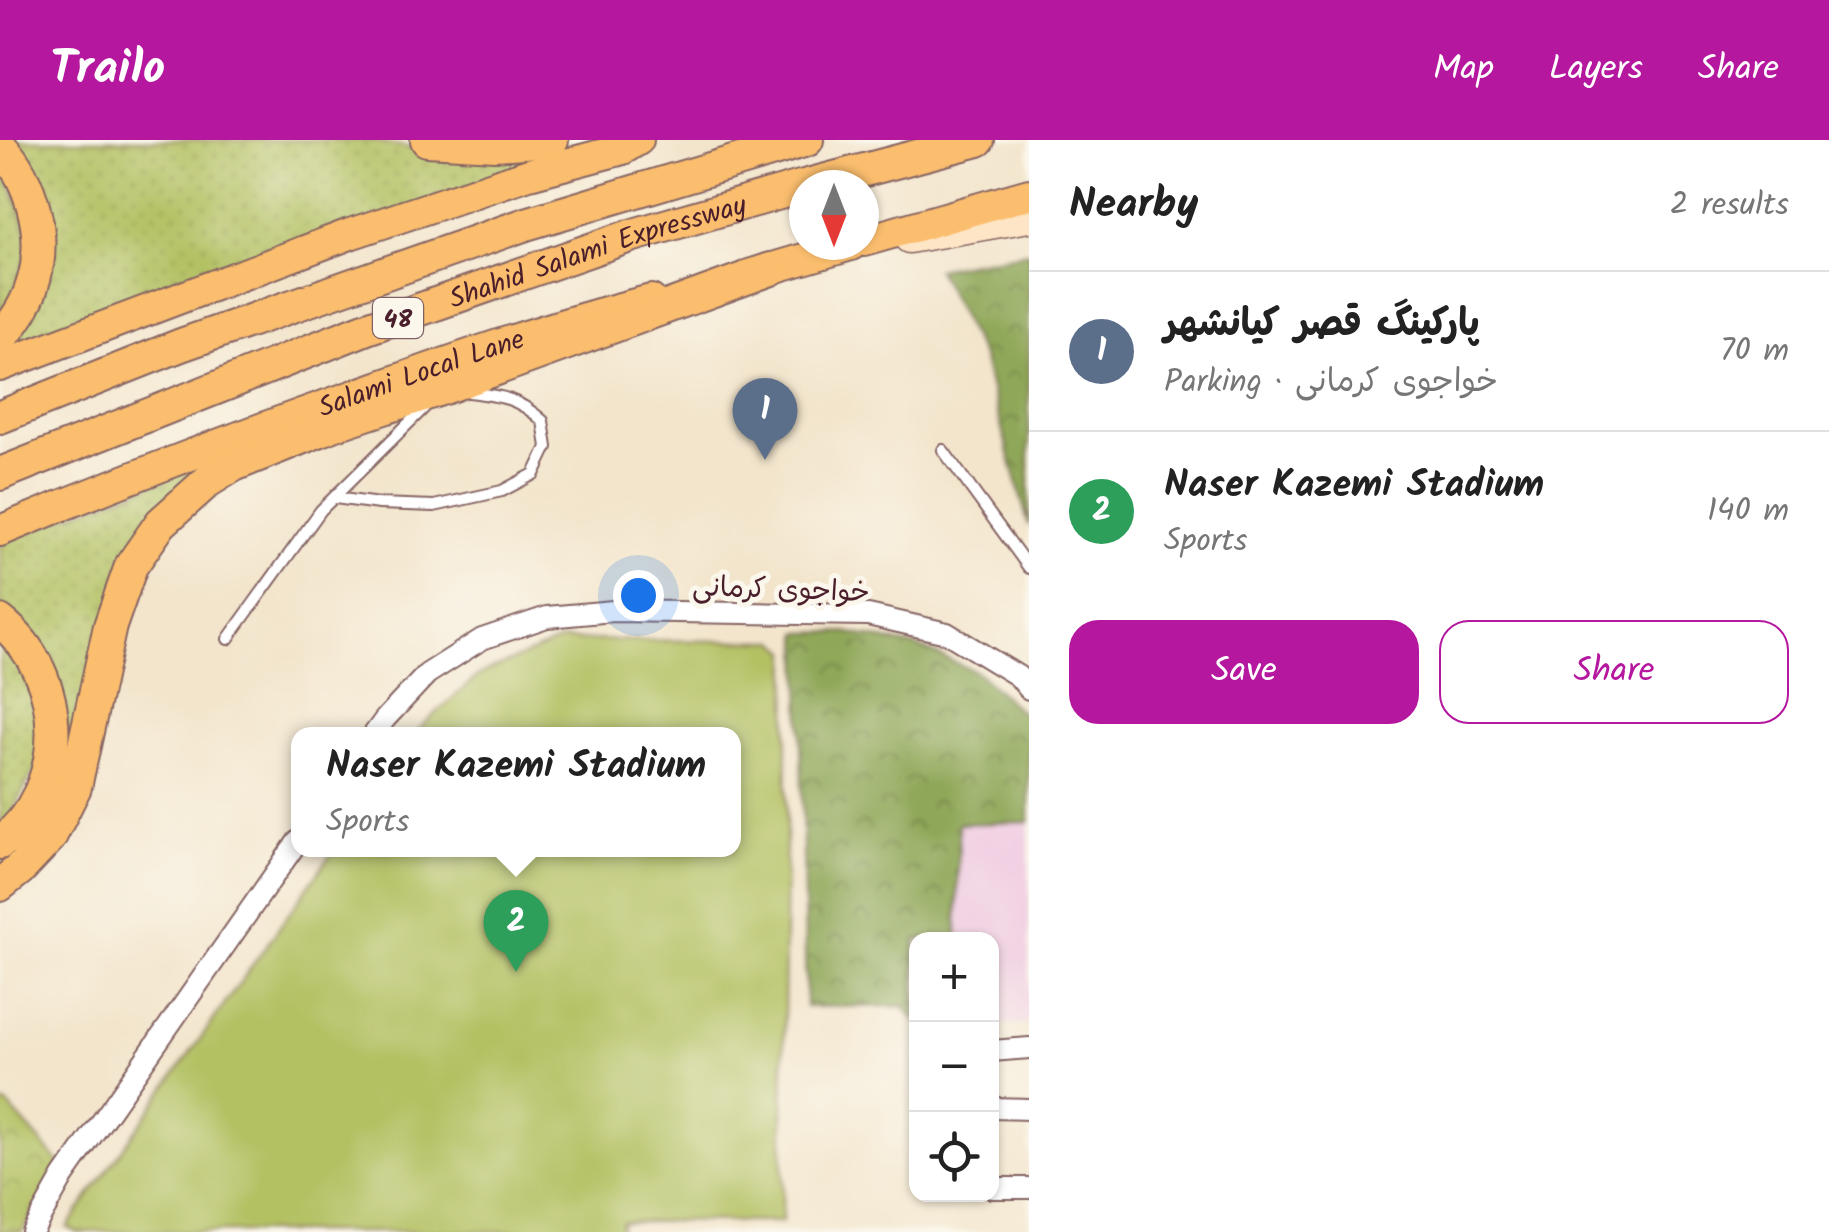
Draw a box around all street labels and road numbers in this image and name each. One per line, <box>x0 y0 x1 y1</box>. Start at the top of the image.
street label: Shahid Salami Expressway <box>443 183 753 323</box>
road number: 48 <box>373 298 423 338</box>
street label: Salami Local Lane <box>312 318 531 431</box>
street label: خواجوی کرمانی <box>691 565 870 616</box>

